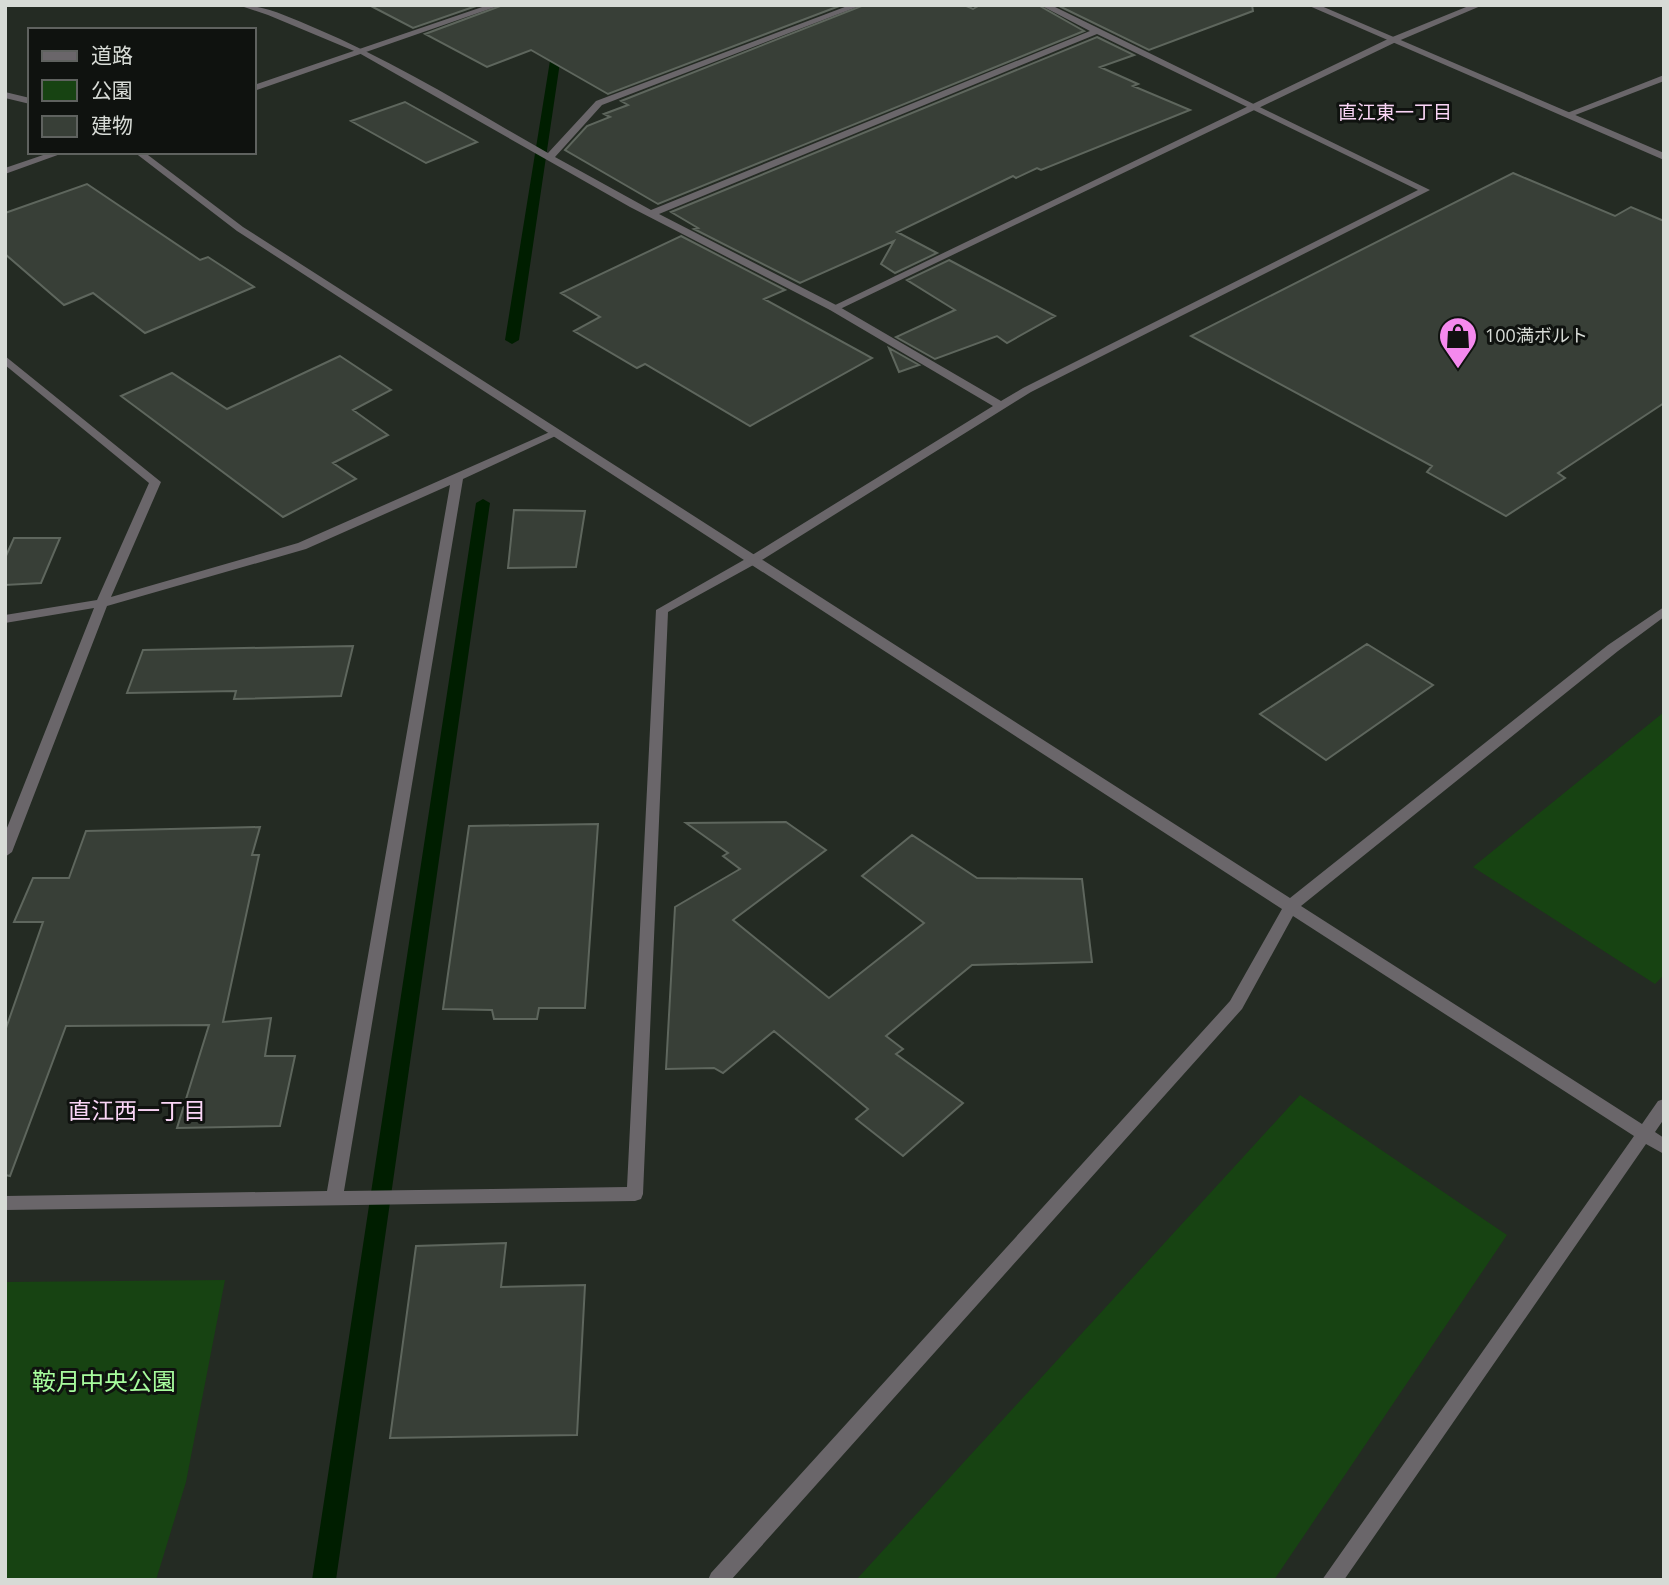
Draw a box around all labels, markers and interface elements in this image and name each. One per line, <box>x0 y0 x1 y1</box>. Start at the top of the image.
legend <box>28 28 256 154</box>
text: 道路 <box>91 41 133 69</box>
text: 公園 <box>91 76 133 104</box>
district label: 直江東一丁目 <box>1338 99 1452 125</box>
text: 建物 <box>91 111 133 139</box>
shop icon: 100満ボルト <box>1437 315 1479 370</box>
place label: 100満ボルト <box>1485 323 1588 347</box>
district label: 直江西一丁目 <box>68 1094 206 1126</box>
park label: 鞍月中央公園 <box>32 1364 176 1397</box>

